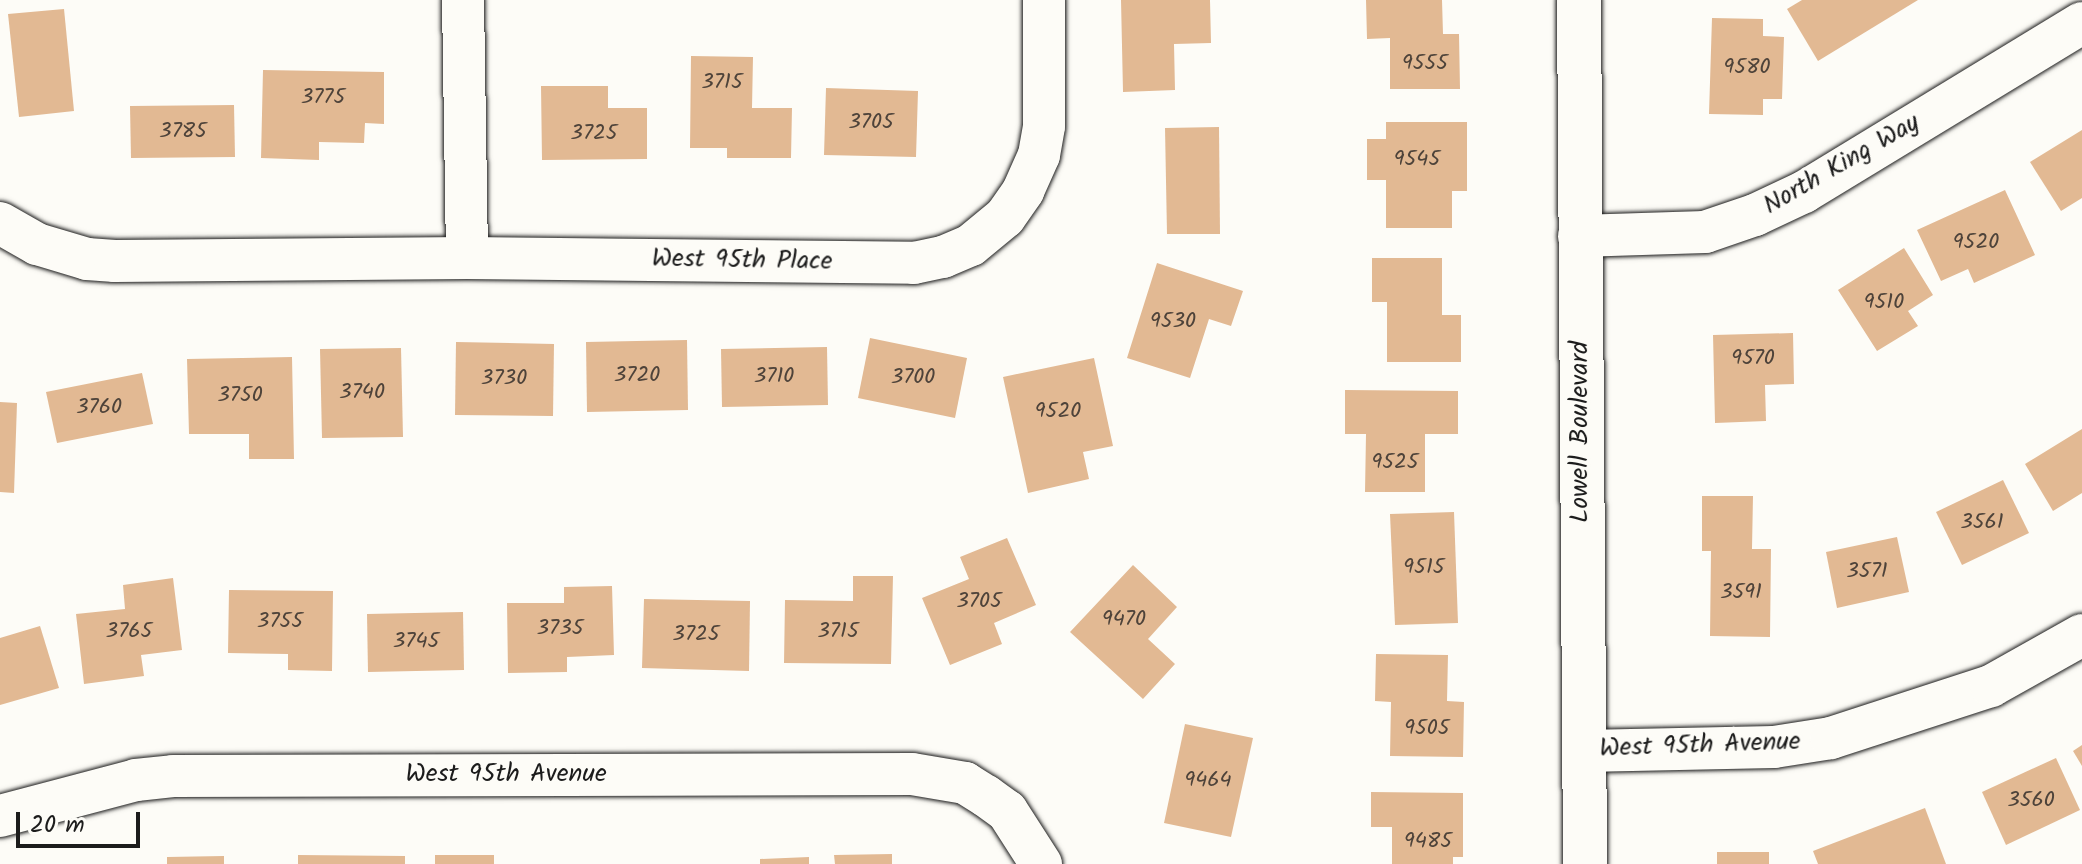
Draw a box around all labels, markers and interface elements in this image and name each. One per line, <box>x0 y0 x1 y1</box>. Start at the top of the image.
house number: 9555 <box>1402 51 1448 77</box>
house number: 9580 <box>1724 55 1770 81</box>
house number: 3715 <box>701 70 743 96</box>
house number: 3775 <box>301 85 345 111</box>
street label: North King Way <box>1758 108 1926 222</box>
house number: 3705 <box>848 110 894 136</box>
house number: 3785 <box>159 119 207 145</box>
house number: 3725 <box>570 121 618 147</box>
house number: 9545 <box>1394 147 1440 173</box>
house number: 9520 <box>1953 230 1999 256</box>
street label: West 95th Place <box>651 244 833 278</box>
house number: 9510 <box>1864 290 1904 316</box>
house number: 9530 <box>1150 309 1196 335</box>
street label: Lowell Boulevard <box>1565 341 1597 523</box>
house number: 9570 <box>1731 346 1775 372</box>
house number: 3720 <box>614 363 660 389</box>
house number: 3710 <box>754 364 794 390</box>
house number: 3700 <box>891 365 935 391</box>
house number: 3730 <box>481 366 527 392</box>
house number: 3740 <box>339 380 385 406</box>
house number: 3750 <box>217 383 263 409</box>
house number: 3760 <box>76 395 122 421</box>
house number: 9520 <box>1035 399 1081 425</box>
house number: 9525 <box>1371 450 1419 476</box>
house number: 3561 <box>1960 510 2004 536</box>
house number: 9515 <box>1403 555 1445 581</box>
house number: 3571 <box>1846 559 1888 585</box>
house number: 3591 <box>1720 580 1762 606</box>
house number: 3705 <box>956 589 1002 615</box>
house number: 9470 <box>1102 607 1146 633</box>
house number: 3755 <box>257 609 303 635</box>
house number: 3735 <box>536 616 584 642</box>
house number: 3765 <box>106 619 152 645</box>
house number: 3715 <box>817 619 859 645</box>
house number: 3725 <box>672 622 720 648</box>
house number: 3745 <box>393 629 439 655</box>
house number: 9505 <box>1404 716 1450 742</box>
street label: West 95th Avenue <box>1599 727 1801 765</box>
street label: West 95th Avenue <box>405 759 607 791</box>
house number: 9464 <box>1184 768 1232 794</box>
house number: 3560 <box>2007 788 2055 814</box>
scale bar <box>20 796 144 846</box>
text: 20 m <box>30 806 85 845</box>
house number: 9485 <box>1404 829 1452 855</box>

